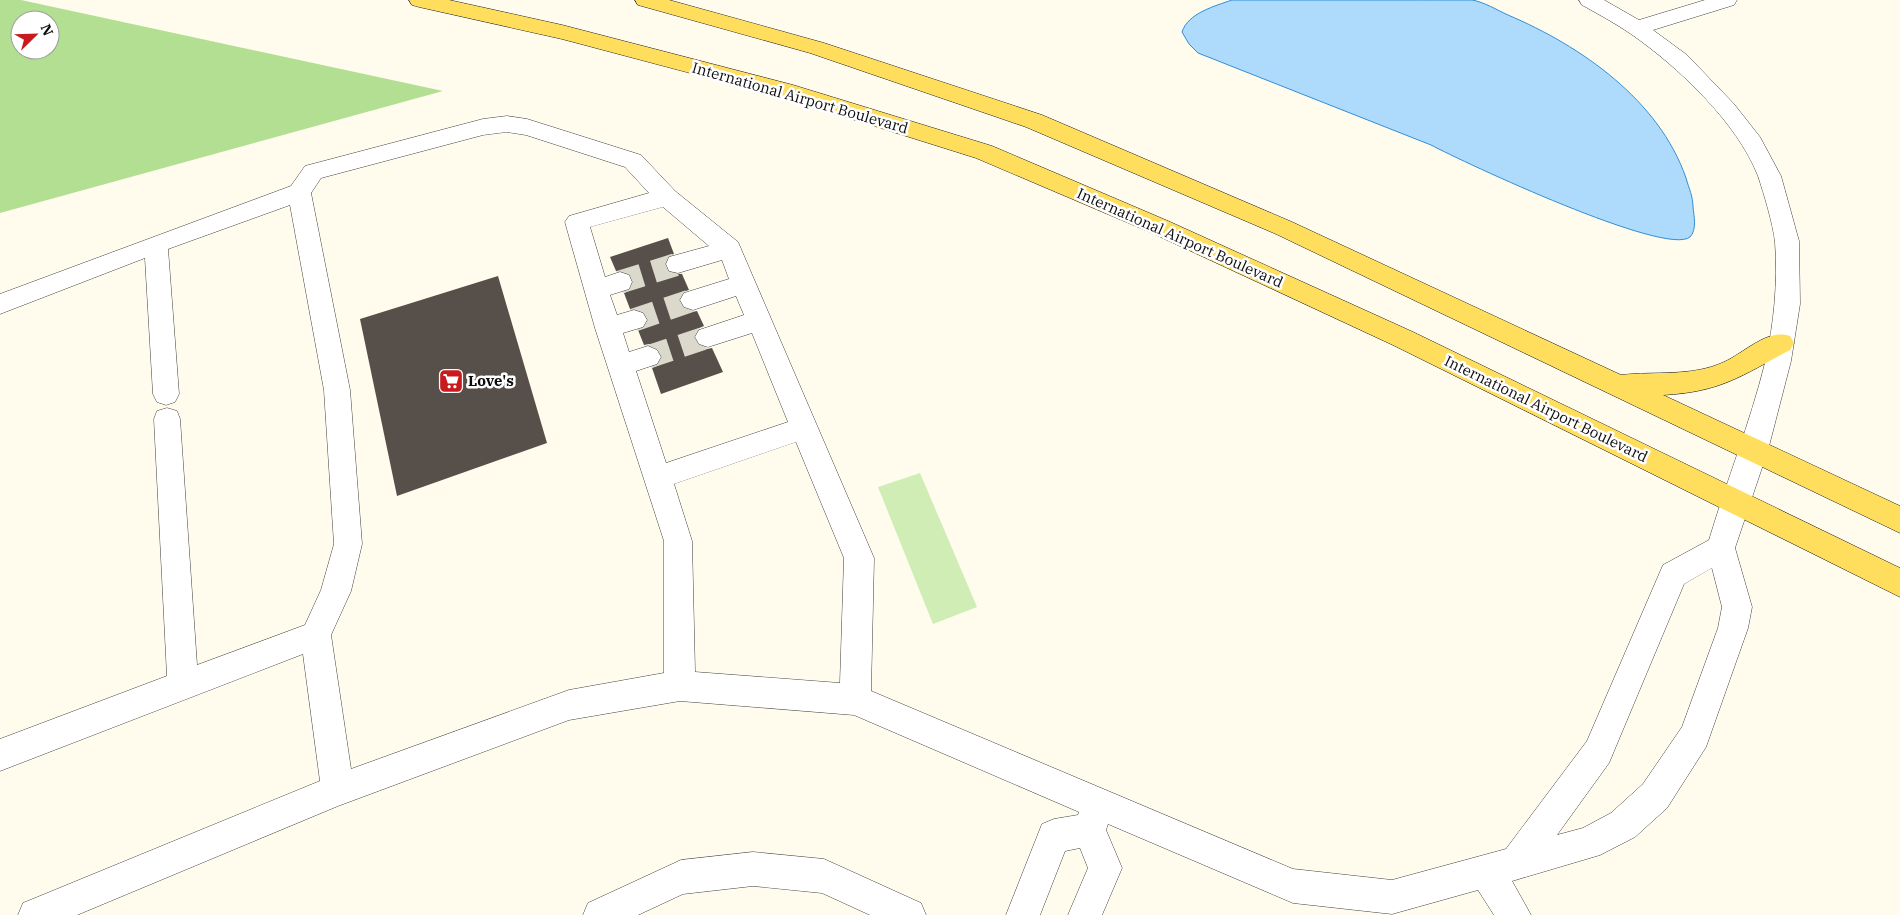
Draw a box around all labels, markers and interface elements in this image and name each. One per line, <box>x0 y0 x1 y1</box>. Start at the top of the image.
north arrow <box>10 10 60 60</box>
text: N <box>37 21 57 39</box>
street label: International Airport Boulevard <box>690 58 910 137</box>
street label: International Airport Boulevard <box>1074 183 1286 292</box>
street label: International Airport Boulevard <box>1441 351 1651 466</box>
supermarket icon: Love's <box>438 368 464 394</box>
place label: Love's <box>468 371 514 390</box>

